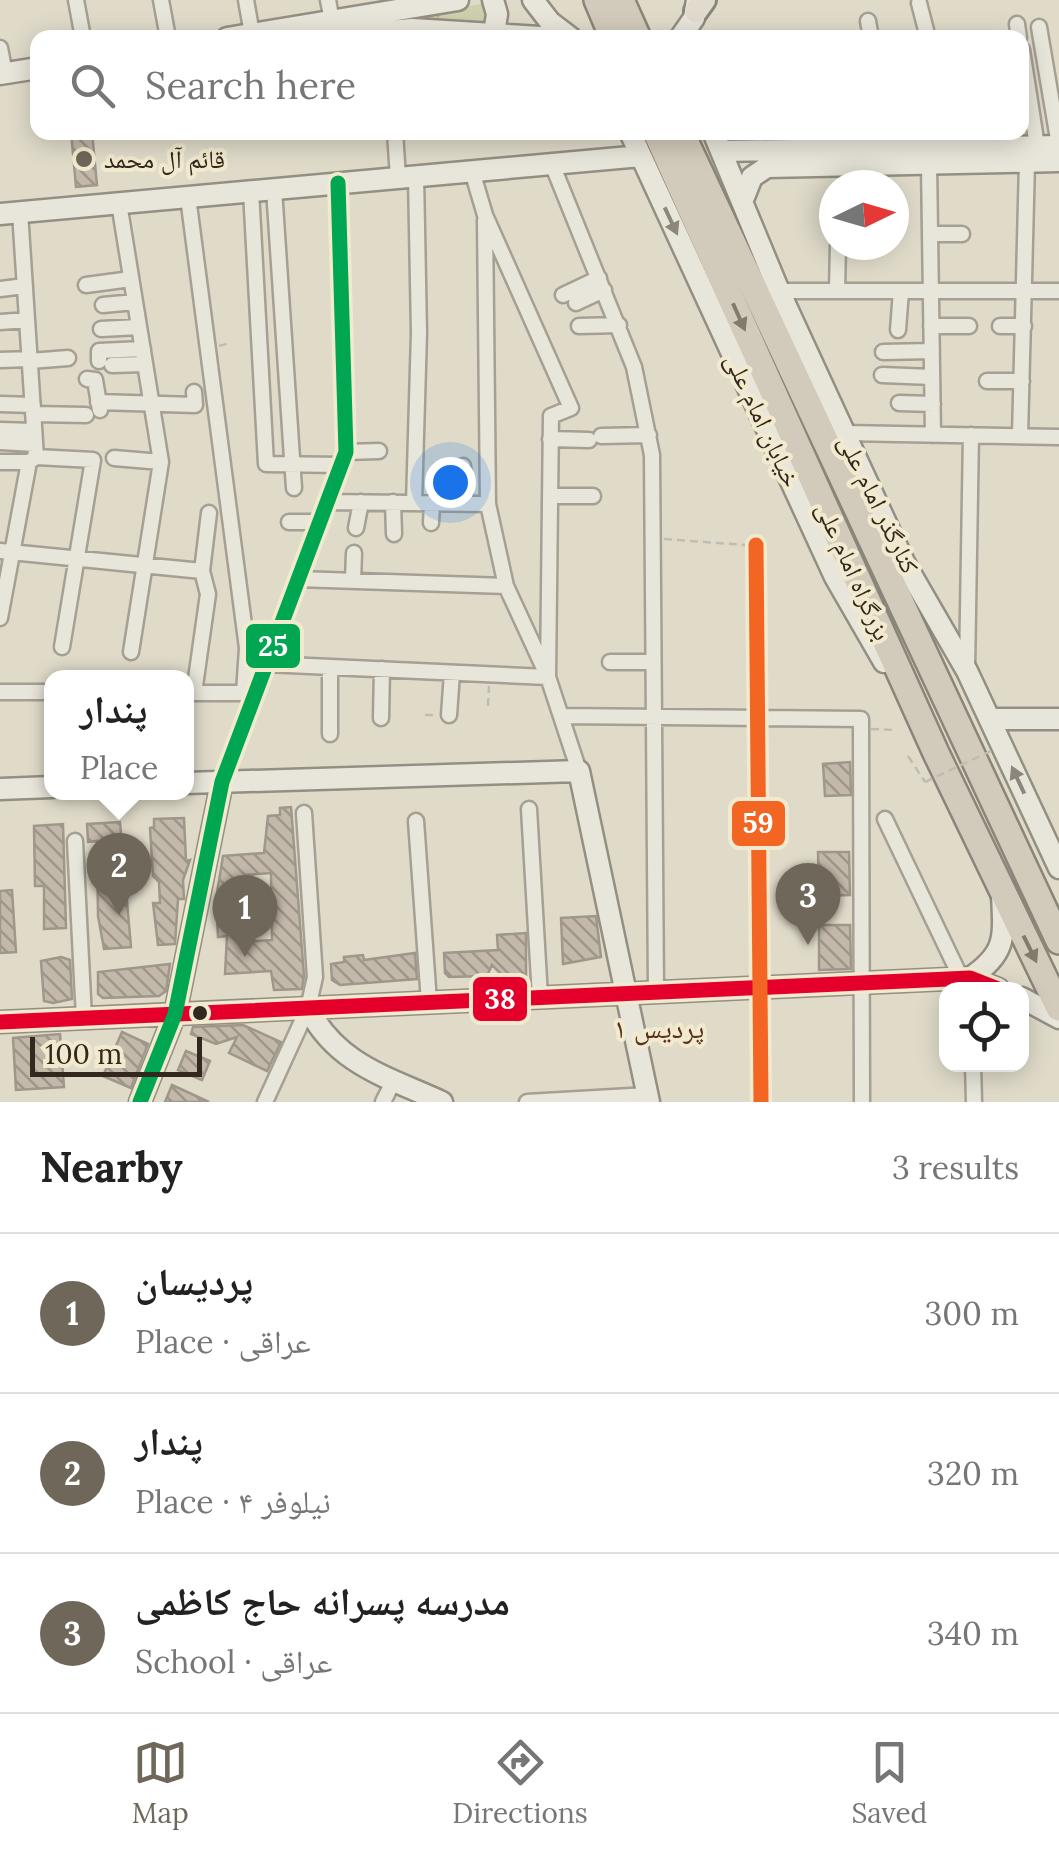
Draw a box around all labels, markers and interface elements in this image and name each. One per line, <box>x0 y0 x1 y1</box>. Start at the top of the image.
search box <box>30 30 1029 140</box>
icon: search <box>65 58 120 113</box>
text: Search here <box>145 61 356 109</box>
place label: قائم آل محمد <box>104 143 225 176</box>
marker: قائم آل محمد <box>73 148 95 170</box>
north arrow <box>819 170 909 260</box>
one-way arrow <box>663 206 679 236</box>
one-way arrow <box>731 303 748 332</box>
street label: خیابان امام علی <box>717 348 808 493</box>
street label: کنارگذر امام علی <box>831 429 926 579</box>
your location <box>425 457 476 508</box>
street label: بزرگراه امام علی <box>808 497 899 646</box>
line badge: 25 <box>244 622 302 670</box>
text: 25 <box>258 628 288 664</box>
popup <box>44 670 194 800</box>
text: پندار <box>80 685 147 733</box>
text: Place <box>80 747 158 788</box>
one-way arrow <box>1009 765 1026 794</box>
line badge: 59 <box>730 799 787 848</box>
text: 59 <box>742 805 774 841</box>
pin: 2 <box>86 832 152 915</box>
pin: 3 <box>776 862 840 945</box>
pin: 1 <box>212 874 278 957</box>
one-way arrow <box>1021 935 1038 964</box>
line badge: 38 <box>471 975 529 1023</box>
text: 38 <box>484 981 516 1017</box>
map controls <box>939 982 1029 1072</box>
button: locate <box>939 982 1029 1072</box>
unlabelled marker <box>190 1003 210 1023</box>
district label: پردیس ۱ <box>614 1010 704 1046</box>
scale bar <box>30 1032 202 1076</box>
text: 100 m <box>45 1036 122 1072</box>
text: Nearby <box>40 1140 183 1194</box>
text: 3 results <box>892 1147 1019 1188</box>
text: پردیسان <box>135 1257 253 1305</box>
text: 1 <box>66 1293 79 1334</box>
text: 300 m <box>924 1293 1019 1334</box>
text: Place · عراقی <box>135 1321 311 1362</box>
text: پندار <box>135 1417 203 1465</box>
text: 2 <box>64 1453 81 1494</box>
text: 320 m <box>927 1453 1019 1494</box>
text: Place · نیلوفر ۴ <box>135 1481 331 1522</box>
text: مدرسه پسرانه حاج کاظمی <box>135 1577 510 1625</box>
text: 3 <box>64 1613 81 1654</box>
text: 340 m <box>927 1613 1019 1654</box>
text: School · عراقی <box>135 1641 332 1682</box>
tab: Map <box>132 1735 189 1831</box>
tab: Directions <box>452 1735 588 1831</box>
tab: Saved <box>851 1735 927 1831</box>

